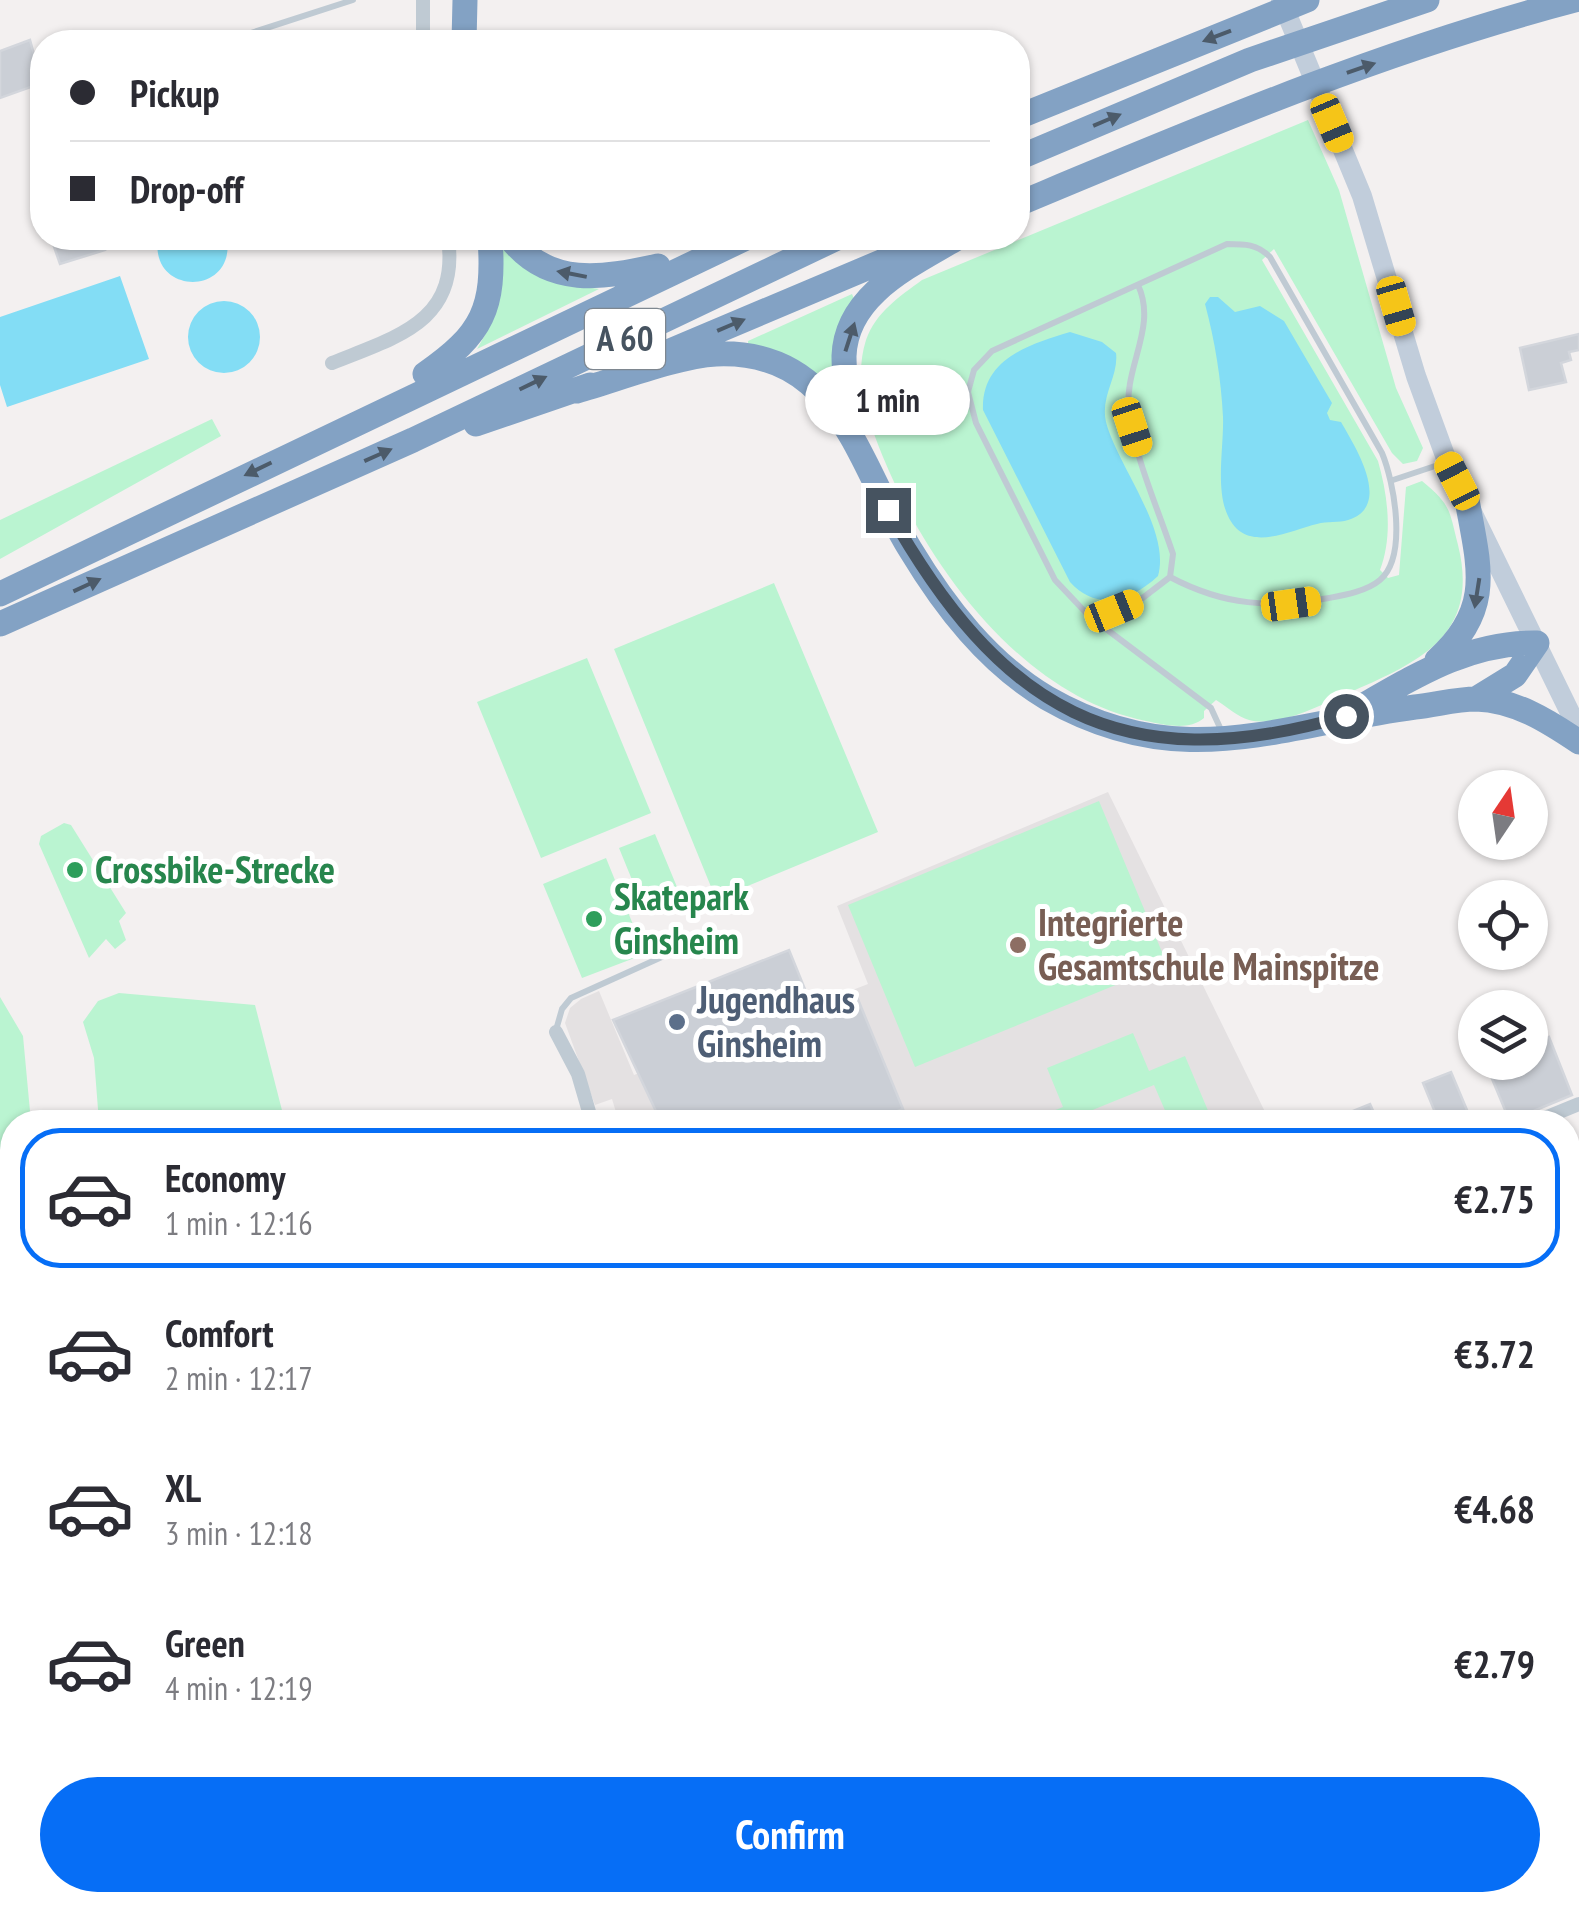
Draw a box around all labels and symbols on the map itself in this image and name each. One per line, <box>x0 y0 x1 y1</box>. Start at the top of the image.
one-way arrow <box>1201 28 1231 44</box>
one-way arrow <box>1347 60 1377 75</box>
car <box>1306 90 1358 156</box>
one-way arrow <box>1093 112 1122 128</box>
one-way arrow <box>556 266 587 282</box>
car <box>1373 273 1419 339</box>
road number: A 60 <box>585 309 665 369</box>
one-way arrow <box>716 317 746 333</box>
one-way arrow <box>843 322 858 352</box>
callout: 1 min <box>806 365 970 435</box>
one-way arrow <box>518 374 547 391</box>
car <box>1108 394 1156 460</box>
one-way arrow <box>364 447 393 464</box>
car <box>1430 447 1484 515</box>
one-way arrow <box>244 461 273 478</box>
route end <box>866 488 911 533</box>
one-way arrow <box>72 577 102 593</box>
one-way arrow <box>1469 578 1485 609</box>
car <box>1259 585 1323 623</box>
car <box>1081 586 1147 636</box>
route start <box>1324 694 1369 739</box>
north arrow <box>1458 770 1548 860</box>
place label: Crossbike-Strecke <box>95 844 335 893</box>
marker: Crossbike-Strecke <box>64 859 86 881</box>
place label: Skatepark Ginsheim <box>614 871 749 964</box>
place label: Integrierte Gesamtschule Mainspitze <box>1038 897 1379 990</box>
marker: Skatepark Ginsheim <box>583 908 605 930</box>
marker: Integrierte Gesamtschule Mainspitze <box>1007 934 1029 956</box>
place label: Jugendhaus Ginsheim <box>696 974 855 1067</box>
marker: Jugendhaus Ginsheim <box>666 1011 688 1033</box>

